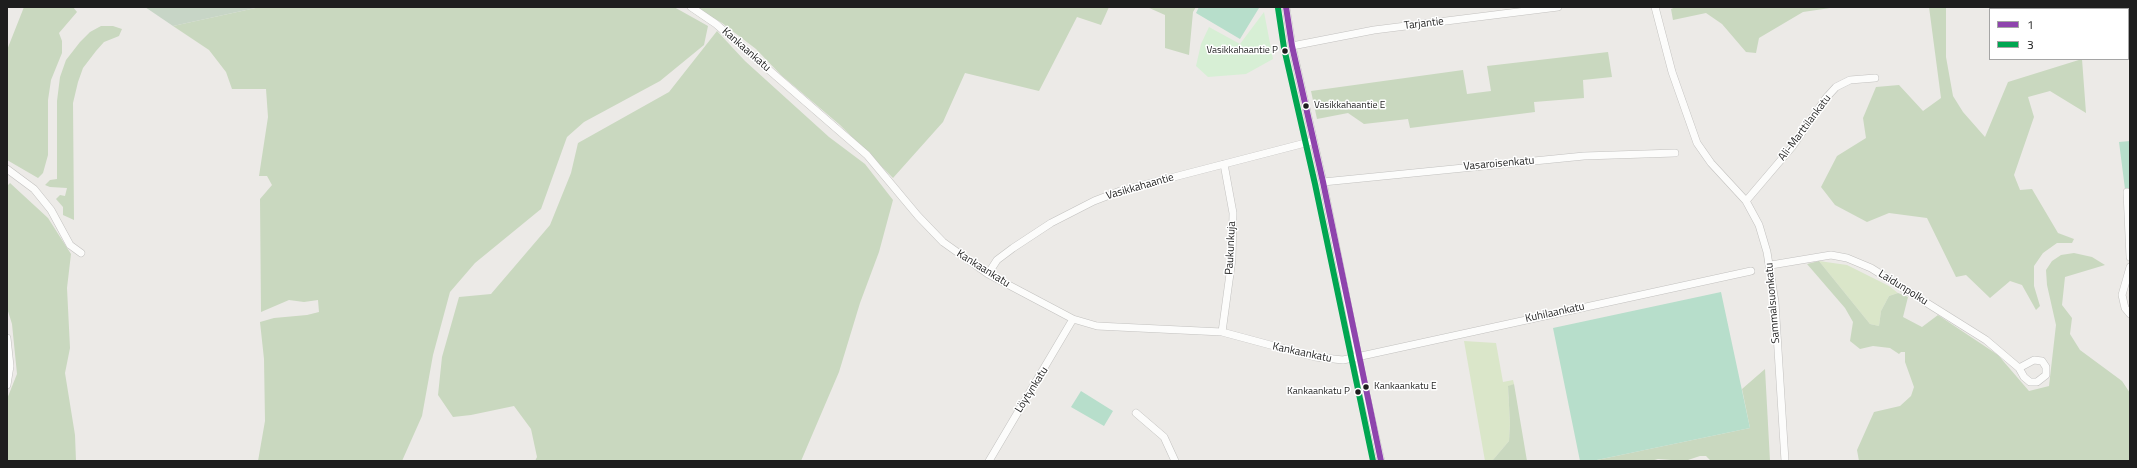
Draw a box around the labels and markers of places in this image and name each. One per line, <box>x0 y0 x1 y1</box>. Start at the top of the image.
place label: Vasikkahaantie P <box>1206 45 1278 57</box>
marker: Vasikkahaantie P <box>1280 46 1290 56</box>
place label: Vasikkahaantie E <box>1314 100 1385 112</box>
marker: Vasikkahaantie E <box>1301 101 1311 111</box>
place label: Kankaankatu E <box>1374 381 1437 393</box>
marker: Kankaankatu E <box>1361 382 1371 392</box>
place label: Kankaankatu P <box>1287 386 1350 398</box>
marker: Kankaankatu P <box>1353 387 1363 397</box>

